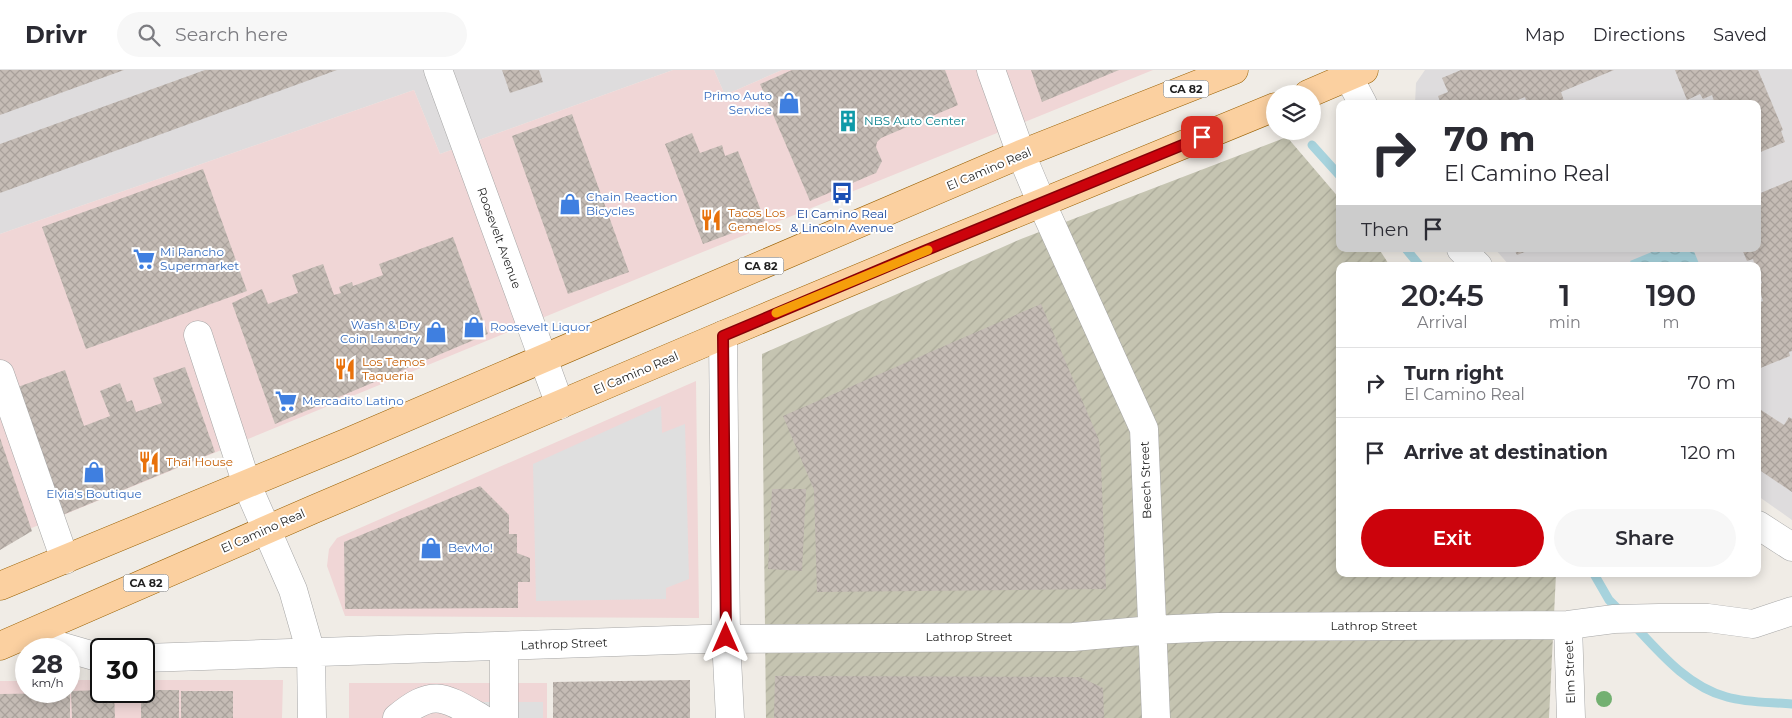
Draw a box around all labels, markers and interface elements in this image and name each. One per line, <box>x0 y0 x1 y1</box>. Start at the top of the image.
search box <box>117 12 467 57</box>
text: Drivr <box>25 20 87 49</box>
icon: search <box>135 21 163 49</box>
text: Search here <box>175 23 288 46</box>
text: Map <box>1525 24 1565 46</box>
text: Directions <box>1593 24 1685 46</box>
text: Saved <box>1713 24 1767 46</box>
road number: CA 82 <box>1164 80 1208 98</box>
map controls <box>1266 85 1321 140</box>
button: layers <box>1266 85 1321 140</box>
place label: Primo Auto Service <box>704 88 772 117</box>
shop icon: Primo Auto Service <box>776 90 802 116</box>
building icon: NBS Auto Center <box>835 108 861 134</box>
place label: NBS Auto Center <box>864 113 966 128</box>
pin <box>1181 116 1223 158</box>
text: 70 m <box>1444 117 1535 160</box>
icon: right <box>1361 120 1426 185</box>
icon: arrive <box>1188 123 1216 151</box>
street label: El Camino Real <box>944 144 1033 193</box>
text: El Camino Real <box>1444 160 1610 187</box>
bus stop icon: El Camino Real & Lincoln Avenue <box>829 180 855 206</box>
street label: Roosevelt Avenue <box>474 185 525 291</box>
place label: Chain Reaction Bicycles <box>586 189 678 218</box>
shop icon: Chain Reaction Bicycles <box>557 191 583 217</box>
place label: Tacos Los Gemelos <box>728 205 785 234</box>
place label: El Camino Real & Lincoln Avenue <box>790 206 894 235</box>
restaurant icon: Tacos Los Gemelos <box>698 207 724 233</box>
icon: arrive <box>1419 215 1447 243</box>
text: Then <box>1361 218 1409 241</box>
place label: Mi Rancho Supermarket <box>160 244 239 273</box>
supermarket icon: Mi Rancho Supermarket <box>131 246 157 272</box>
road number: CA 82 <box>738 258 784 275</box>
text: 20:45 <box>1401 277 1484 314</box>
text: 1 <box>1559 277 1570 314</box>
text: 190 <box>1646 277 1696 314</box>
text: Arrival <box>1417 313 1468 332</box>
text: min <box>1549 313 1581 332</box>
text: m <box>1662 313 1679 332</box>
shop icon: Roosevelt Liquor <box>461 314 487 340</box>
place label: Wash & Dry Coin Laundry <box>340 317 420 346</box>
shop icon: Wash & Dry Coin Laundry <box>423 319 449 345</box>
place label: Roosevelt Liquor <box>490 319 590 334</box>
street label: El Camino Real <box>591 348 680 397</box>
place label: Los Temos Taqueria <box>362 354 425 383</box>
restaurant icon: Los Temos Taqueria <box>332 356 358 382</box>
text: Turn right <box>1404 362 1504 385</box>
icon: right <box>1361 369 1389 397</box>
text: 70 m <box>1687 371 1736 394</box>
text: El Camino Real <box>1404 385 1525 404</box>
supermarket icon: Mercadito Latino <box>273 388 299 414</box>
place label: Mercadito Latino <box>302 393 404 408</box>
icon: arrive <box>1361 439 1389 467</box>
street label: Beech Street <box>1137 441 1154 519</box>
text: Arrive at destination <box>1404 441 1608 464</box>
text: 120 m <box>1681 441 1736 464</box>
restaurant icon: Thai House <box>136 449 162 475</box>
place label: Thai House <box>166 454 233 469</box>
shop icon: Elvia's Boutique <box>81 459 107 485</box>
place label: Elvia's Boutique <box>46 486 142 501</box>
street label: El Camino Real <box>218 505 307 556</box>
button: Exit <box>1361 509 1544 567</box>
button: Share <box>1554 509 1736 567</box>
shop icon: BevMo! <box>418 535 444 561</box>
place label: BevMo! <box>448 540 493 555</box>
road number: CA 82 <box>124 574 168 592</box>
position arrow <box>699 611 751 663</box>
street label: Lathrop Street <box>1331 618 1418 633</box>
street label: Lathrop Street <box>926 629 1013 644</box>
street label: Lathrop Street <box>520 634 608 653</box>
speed limit sign: 30 <box>90 638 155 703</box>
street label: Elm Street <box>1561 640 1578 704</box>
text: 28 <box>32 649 63 679</box>
text: km/h <box>31 675 64 690</box>

